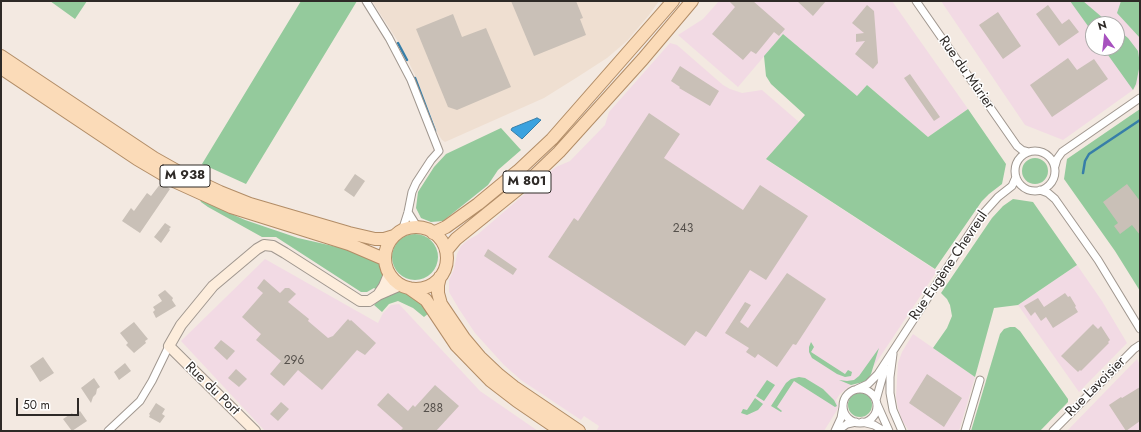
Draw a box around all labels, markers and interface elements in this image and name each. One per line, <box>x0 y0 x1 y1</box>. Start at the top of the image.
north arrow <box>1085 16 1125 56</box>
text: N <box>1096 17 1108 34</box>
street label: Rue du Mûrier <box>935 33 997 113</box>
road number: M 938 <box>160 165 210 187</box>
road number: M 801 <box>503 171 551 193</box>
street label: Rue Eugène Chevreul <box>906 208 992 324</box>
house number: 243 <box>673 222 693 236</box>
street label: Rue Lavoisier <box>1062 353 1130 421</box>
house number: 296 <box>284 354 304 368</box>
street label: Rue du Port <box>181 359 243 419</box>
scale bar <box>18 390 81 416</box>
text: 50 m <box>23 396 50 414</box>
house number: 288 <box>423 402 443 416</box>

